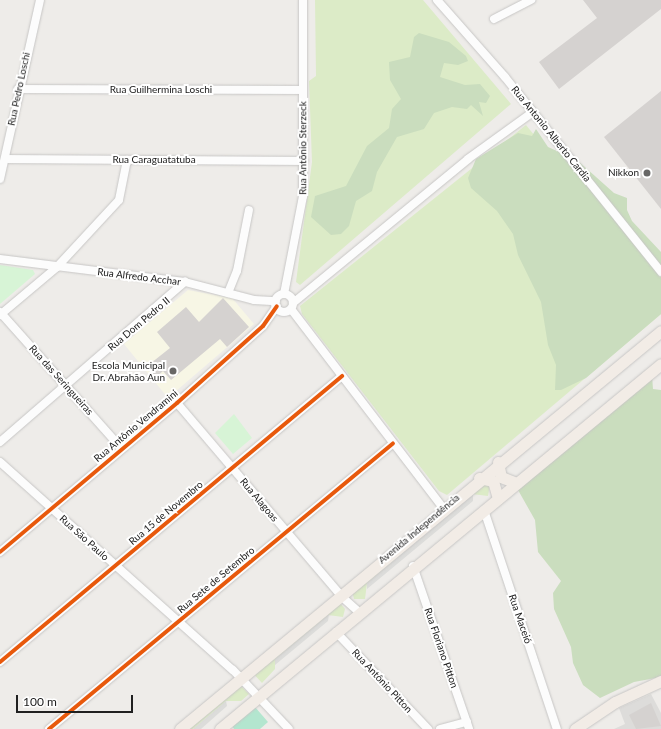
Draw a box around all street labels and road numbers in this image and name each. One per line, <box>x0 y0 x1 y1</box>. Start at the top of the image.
street label: Rua Pedro Loschi <box>5 51 33 127</box>
street label: Rua Antonio Alberto Cardia <box>508 83 594 185</box>
street label: Rua Guilhermina Loschi <box>110 84 212 96</box>
street label: Rua Antônio Sterzeck <box>297 101 309 195</box>
street label: Rua Caraguatatuba <box>112 154 196 166</box>
street label: Rua Alfredo Acchar <box>96 266 182 288</box>
street label: Rua Dom Pedro II <box>106 295 172 353</box>
street label: Rua das Seringueiras <box>26 342 96 418</box>
street label: Rua Antônio Vendramini <box>91 387 181 465</box>
street label: Rua Alagoas <box>237 476 281 524</box>
street label: Rua 15 de Novembro <box>127 479 205 547</box>
street label: Avenida Independência <box>376 492 462 566</box>
street label: Rua São Paulo <box>57 513 111 563</box>
street label: Rua Sete de Setembro <box>175 544 257 616</box>
street label: Rua Maceió <box>506 593 534 645</box>
street label: Rua Floriano Pitton <box>422 606 460 690</box>
street label: Rua Antônio Pitton <box>349 646 415 716</box>

